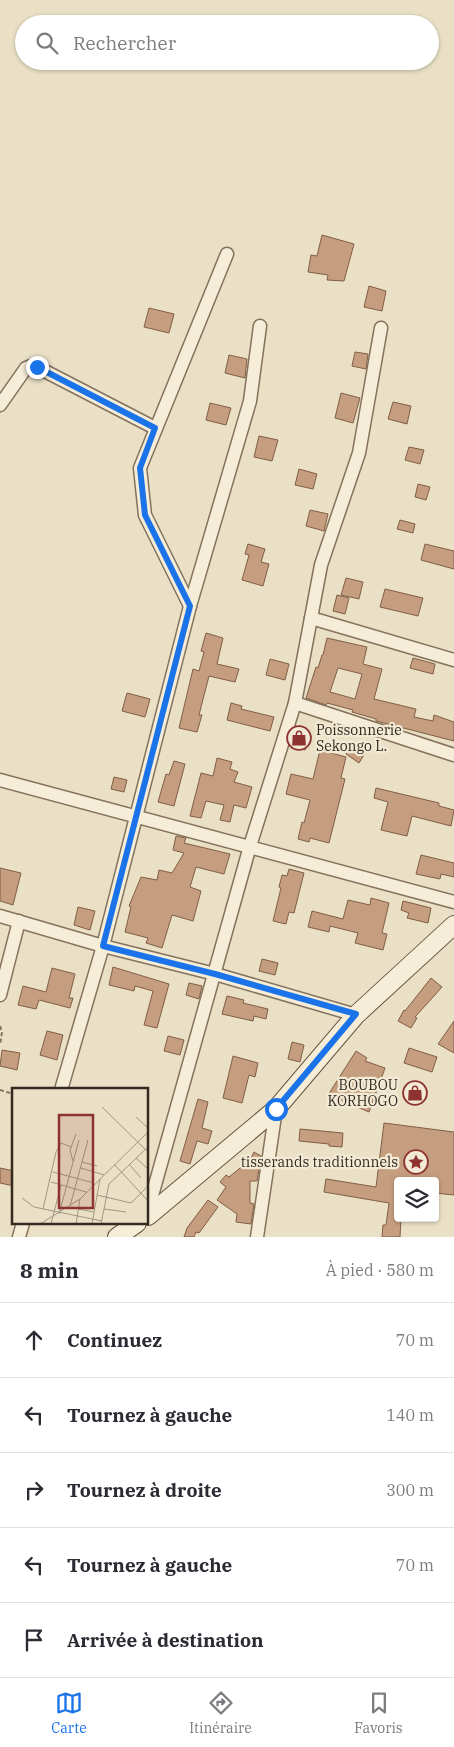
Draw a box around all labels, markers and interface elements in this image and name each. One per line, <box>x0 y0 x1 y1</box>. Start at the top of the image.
search box <box>15 15 439 70</box>
icon: search <box>33 29 61 57</box>
text: Rechercher <box>73 31 176 55</box>
route end <box>26 356 49 379</box>
place label: Poissonnerie Sekongo L. <box>316 721 402 755</box>
shop icon: Poissonnerie Sekongo L. <box>286 725 312 751</box>
place label: BOUBOU KORHOGO <box>327 1076 398 1110</box>
shop icon: BOUBOU KORHOGO <box>402 1080 428 1106</box>
inset map <box>12 1088 149 1224</box>
route start <box>265 1098 288 1121</box>
place icon: tisserands traditionnels <box>403 1149 429 1175</box>
place label: tisserands traditionnels <box>241 1153 398 1171</box>
map controls <box>394 1177 439 1222</box>
button: layers <box>394 1177 439 1222</box>
text: 8 min <box>20 1256 79 1284</box>
text: À pied · 580 m <box>326 1260 434 1280</box>
icon: ahead <box>20 1326 48 1354</box>
text: Continuez <box>67 1328 162 1352</box>
text: 70 m <box>396 1330 434 1350</box>
icon: left <box>20 1401 48 1429</box>
text: Tournez à gauche <box>67 1403 232 1427</box>
text: 140 m <box>386 1405 434 1425</box>
icon: right <box>20 1476 48 1504</box>
text: Tournez à droite <box>67 1478 222 1502</box>
text: 300 m <box>386 1480 434 1500</box>
icon: left <box>20 1551 48 1579</box>
text: Tournez à gauche <box>67 1553 232 1577</box>
text: 70 m <box>396 1555 434 1575</box>
icon: arrive <box>20 1626 48 1654</box>
text: Arrivée à destination <box>67 1628 264 1652</box>
tab: Carte <box>51 1689 87 1737</box>
tab: Itinéraire <box>189 1689 252 1737</box>
tab: Favoris <box>354 1689 403 1737</box>

